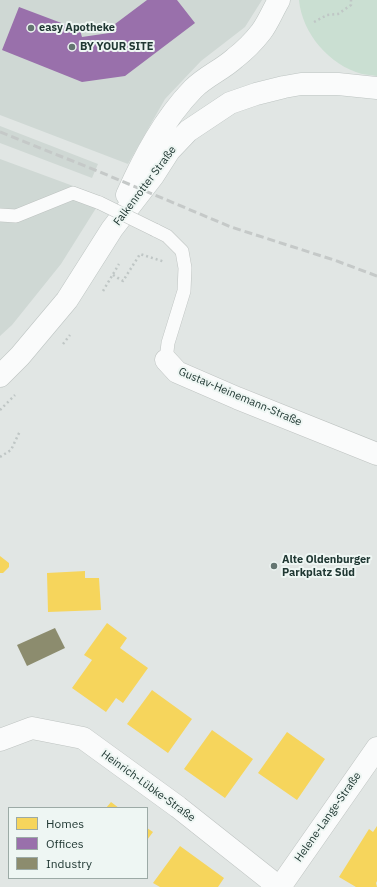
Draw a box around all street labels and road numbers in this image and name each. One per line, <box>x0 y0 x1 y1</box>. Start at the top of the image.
street label: Falkenrotter Straße <box>111 144 179 228</box>
street label: Gustav-Heinemann-Straße <box>176 365 304 429</box>
street label: Heinrich-Lübke-Straße <box>98 747 198 825</box>
street label: Helene-Lange-Straße <box>292 770 364 864</box>

